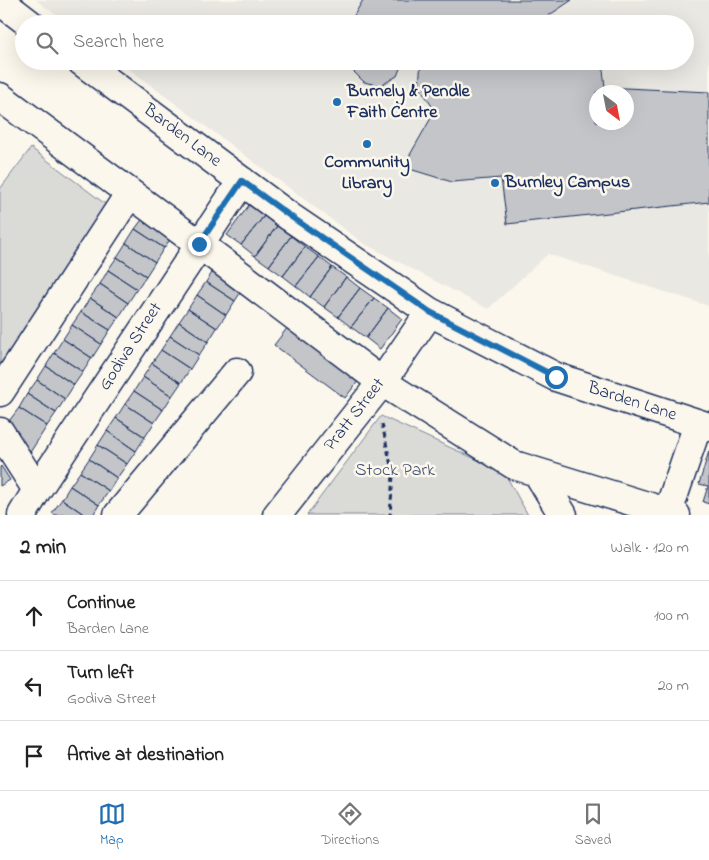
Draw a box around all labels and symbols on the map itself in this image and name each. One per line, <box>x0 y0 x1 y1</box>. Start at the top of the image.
place label: Burnely & Pendle Faith Centre <box>346 79 471 126</box>
north arrow <box>589 85 634 130</box>
marker: Burnely & Pendle Faith Centre <box>331 96 343 108</box>
street label: Barden Lane <box>137 97 227 175</box>
marker: Community Library <box>361 138 373 150</box>
place label: Community Library <box>324 150 410 198</box>
place label: Burnley Campus <box>504 170 630 197</box>
marker: Burnley Campus <box>489 177 501 189</box>
route end <box>188 233 211 256</box>
street label: Godiva Street <box>93 298 169 396</box>
route start <box>545 366 568 389</box>
street label: Pratt Street <box>318 373 392 457</box>
street label: Barden Lane <box>583 375 681 429</box>
park label: Stock Park <box>355 458 435 484</box>

